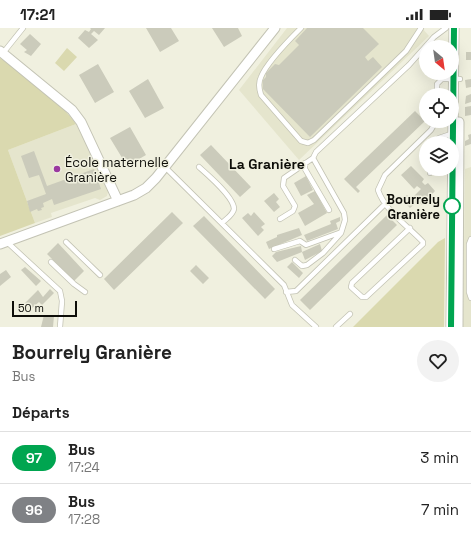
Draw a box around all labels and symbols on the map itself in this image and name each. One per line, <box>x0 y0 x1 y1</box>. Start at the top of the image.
north arrow <box>419 40 459 80</box>
place label: École maternelle Granière <box>65 154 169 186</box>
district label: La Granière <box>229 155 305 173</box>
marker: École maternelle Granière <box>52 164 62 174</box>
place label: Bourrely Granière <box>386 191 440 223</box>
marker: Bourrely Granière <box>443 197 461 215</box>
scale bar <box>12 299 77 318</box>

